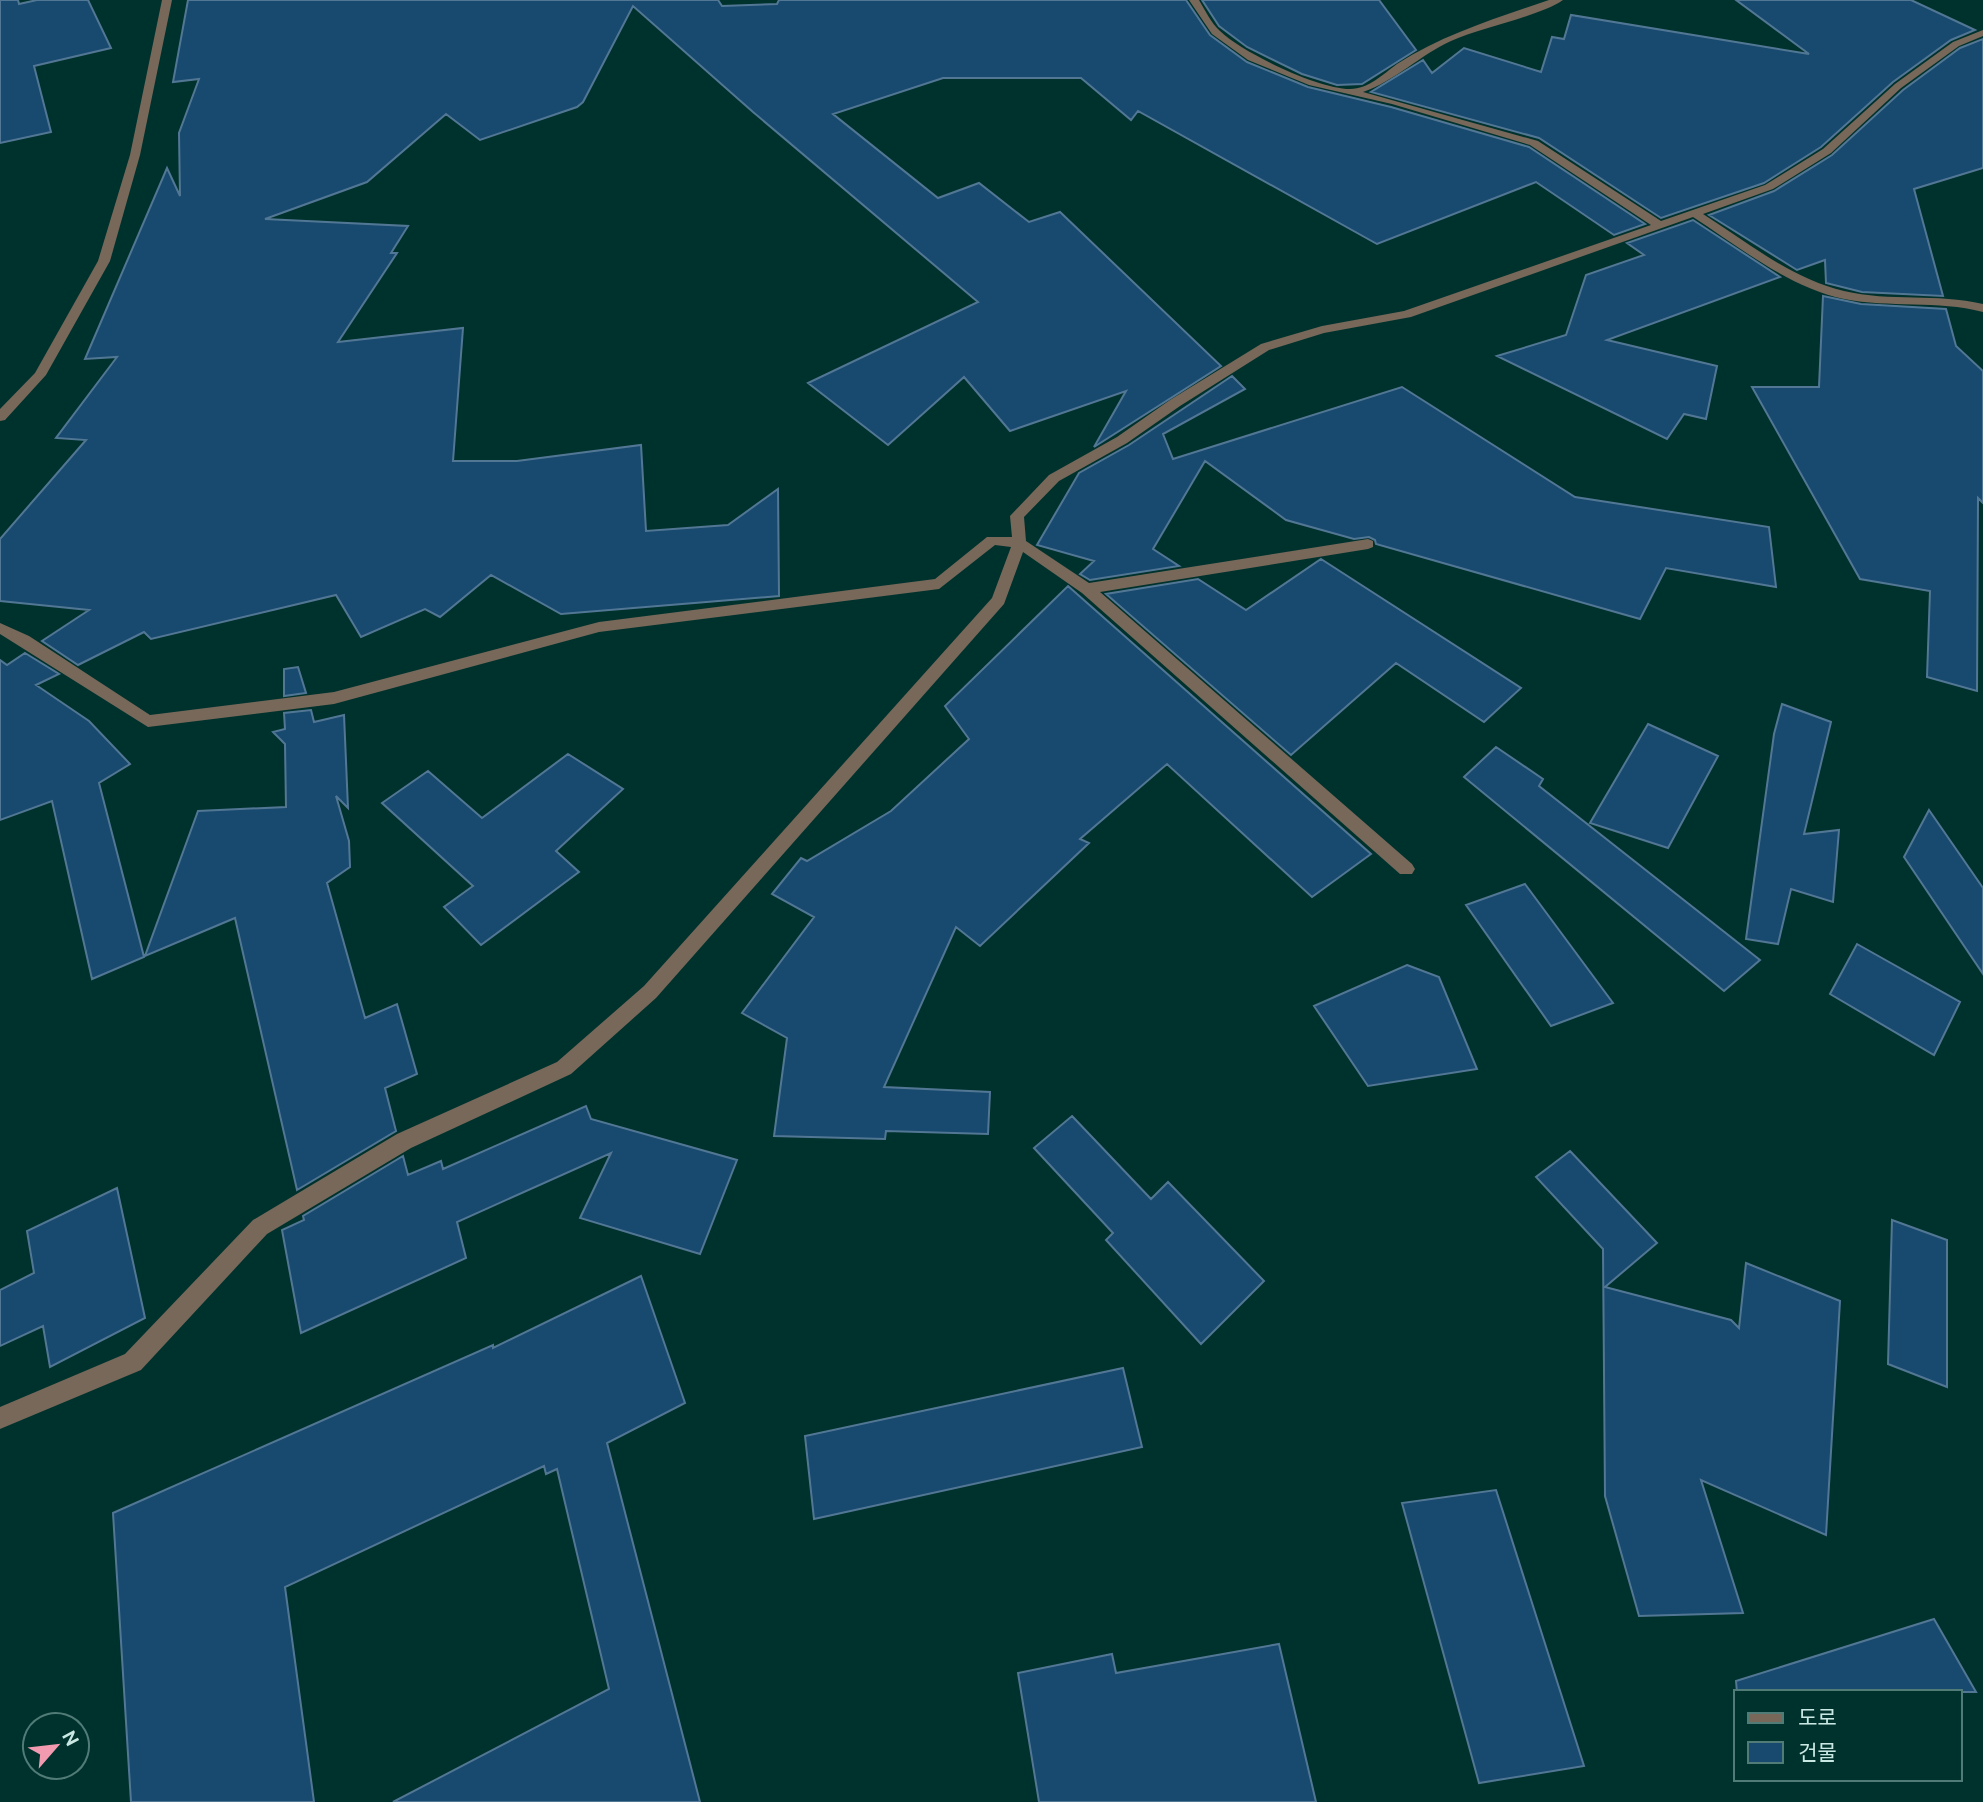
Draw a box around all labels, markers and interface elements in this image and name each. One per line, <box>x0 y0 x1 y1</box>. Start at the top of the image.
legend <box>1734 1690 1962 1781</box>
text: 도로 <box>1798 1705 1837 1729</box>
north arrow <box>21 1711 91 1781</box>
text: N <box>58 1727 84 1749</box>
text: 건물 <box>1798 1740 1837 1764</box>

